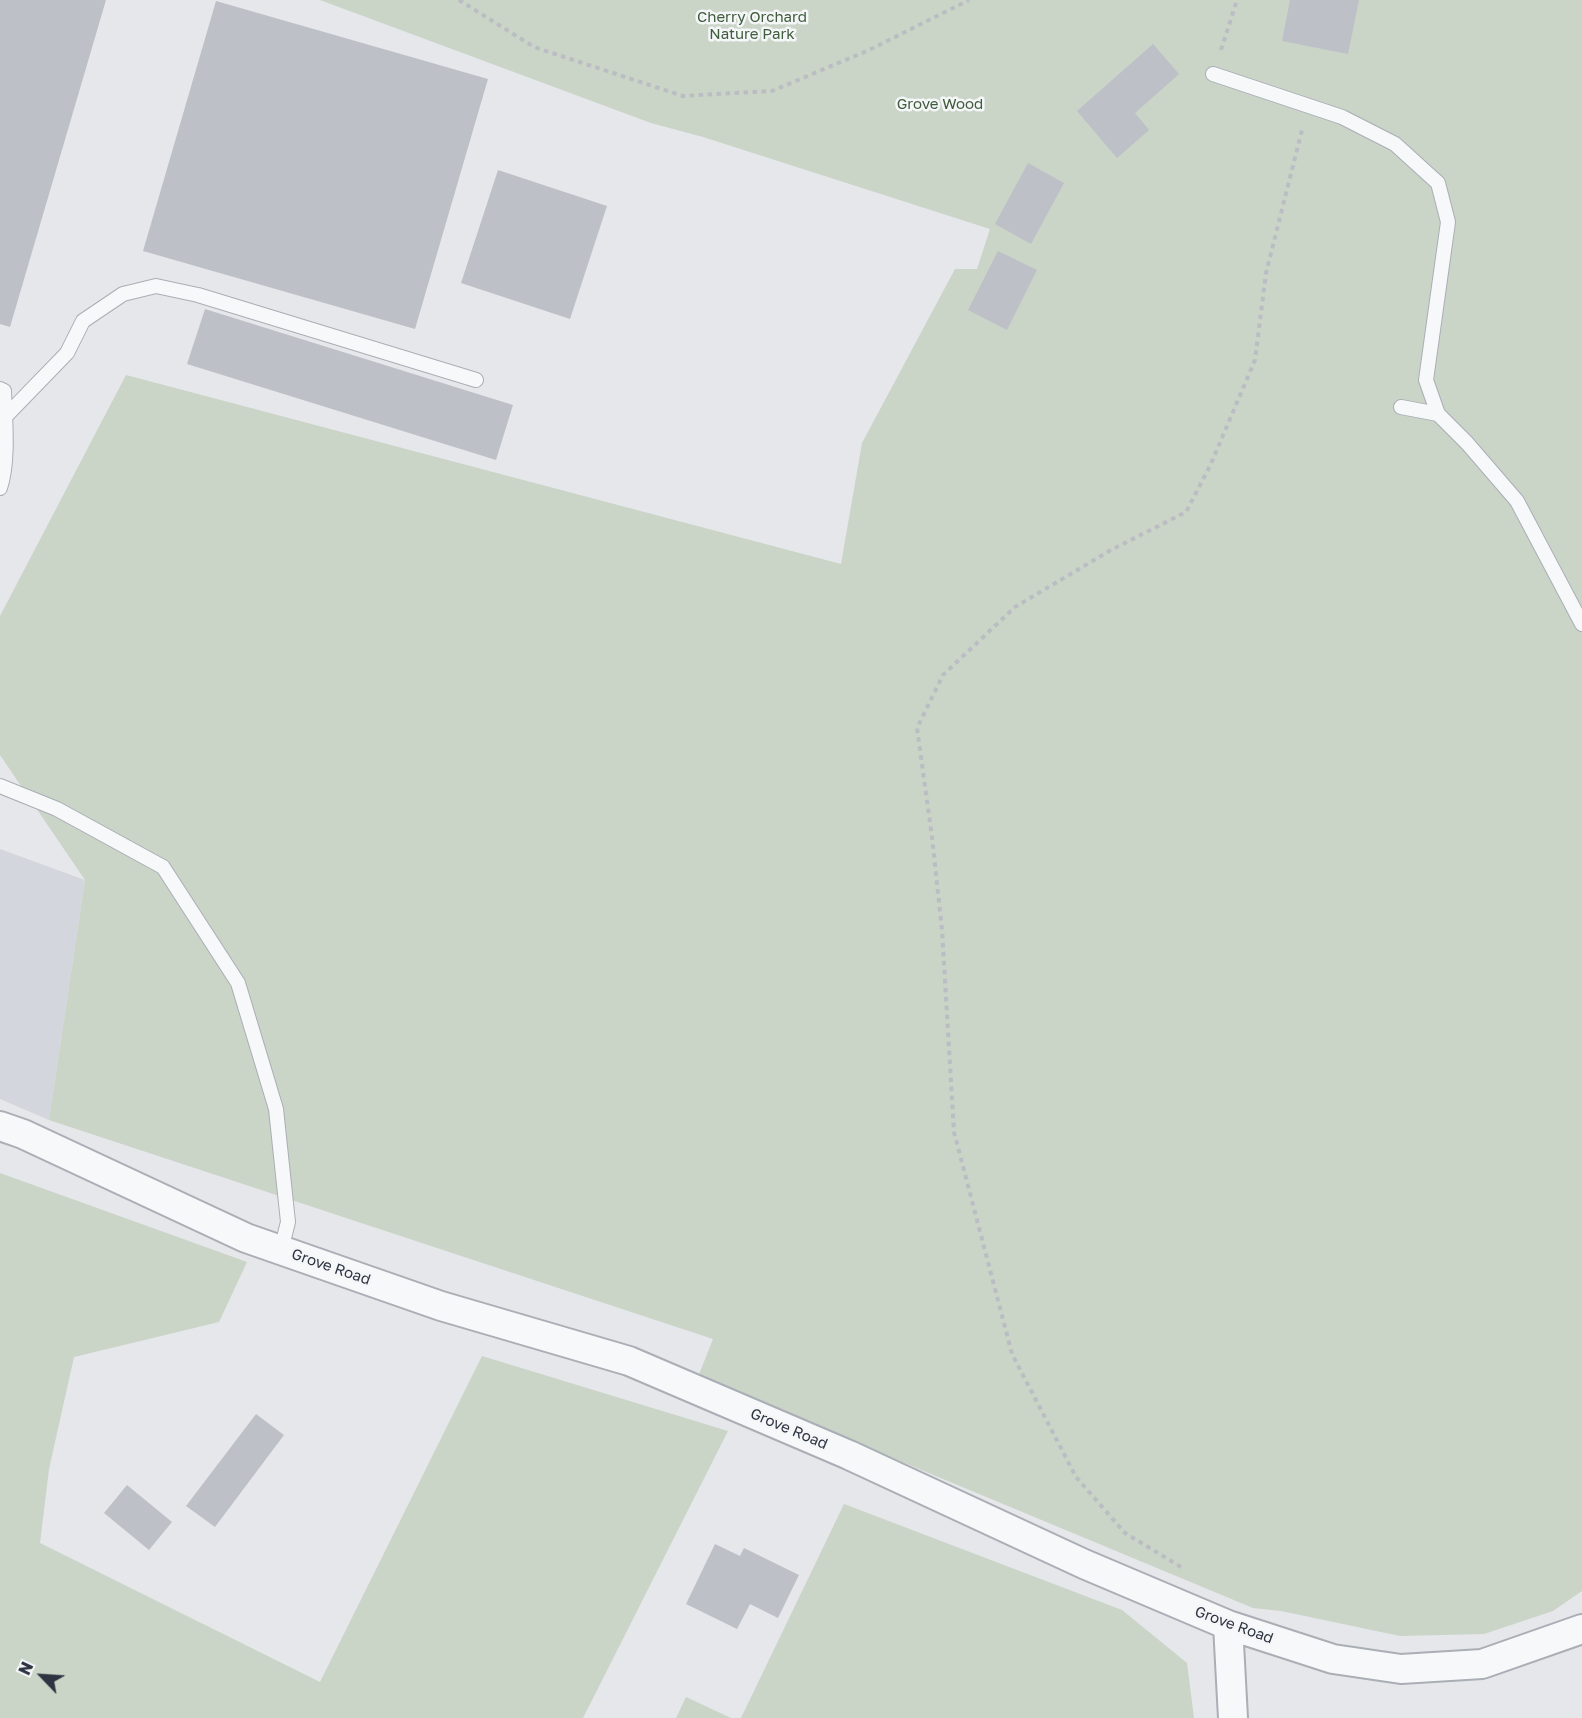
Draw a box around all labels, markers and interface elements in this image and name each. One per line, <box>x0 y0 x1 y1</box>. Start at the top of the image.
park label: Cherry Orchard Nature Park <box>697 8 807 43</box>
park label: Grove Wood <box>897 95 983 113</box>
street label: Grove Road <box>289 1245 373 1289</box>
street label: Grove Road <box>748 1405 830 1453</box>
street label: Grove Road <box>1192 1602 1276 1648</box>
north arrow <box>12 1646 72 1706</box>
text: N <box>14 1659 37 1678</box>

